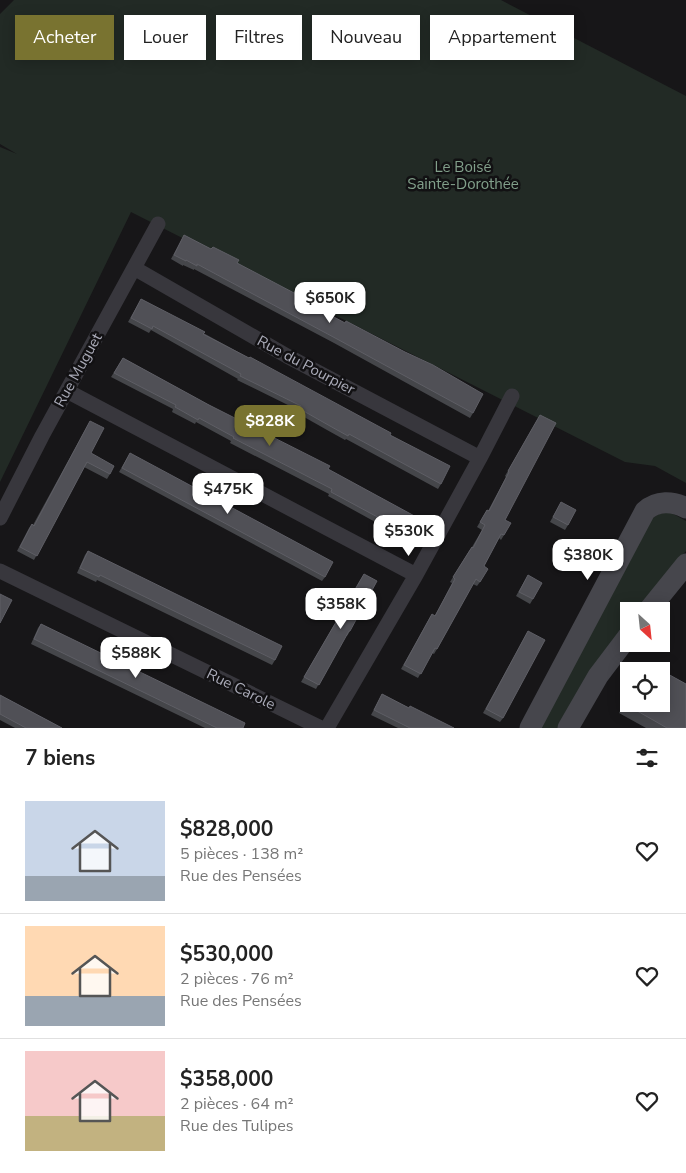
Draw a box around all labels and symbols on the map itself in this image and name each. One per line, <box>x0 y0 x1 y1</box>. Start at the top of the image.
park label: Le Boisé Sainte-Dorothée <box>407 157 519 194</box>
pin: $650K <box>295 282 365 324</box>
street label: Rue Muguet <box>49 329 107 411</box>
street label: Rue du Pourpier <box>254 331 359 400</box>
pin: $828K <box>235 404 305 447</box>
pin: $475K <box>193 472 263 515</box>
pin: $530K <box>374 514 444 557</box>
pin: $380K <box>553 538 623 581</box>
pin: $358K <box>306 588 376 630</box>
north arrow <box>620 602 670 652</box>
pin: $588K <box>101 636 171 679</box>
street label: Rue Carole <box>203 664 279 714</box>

